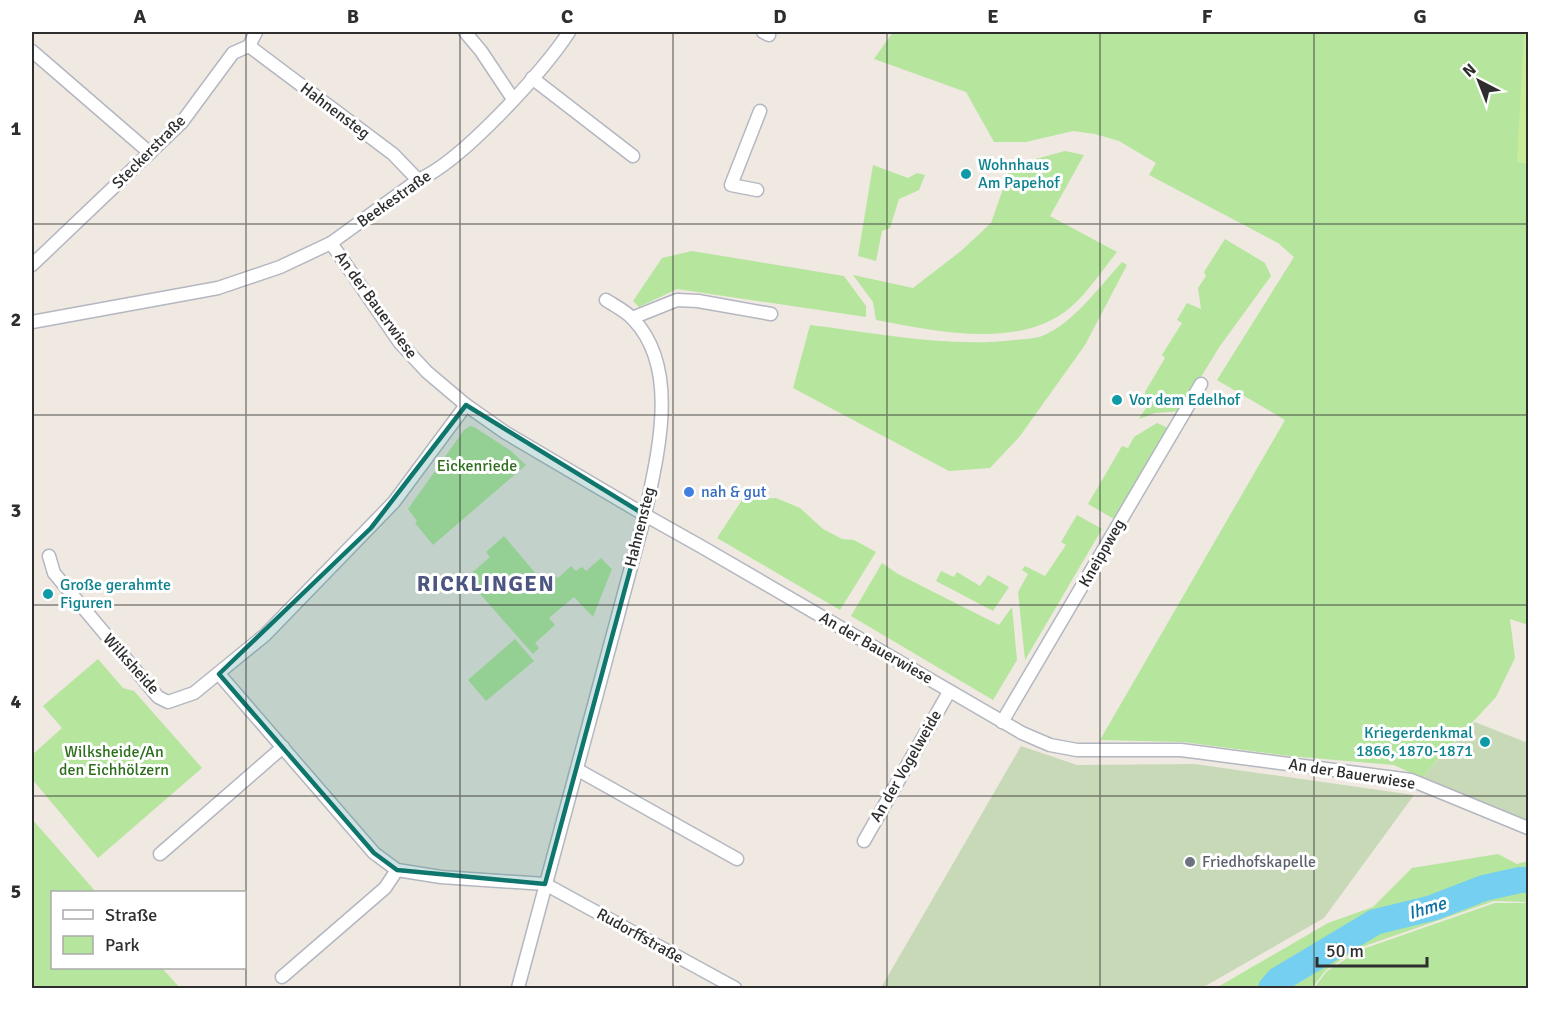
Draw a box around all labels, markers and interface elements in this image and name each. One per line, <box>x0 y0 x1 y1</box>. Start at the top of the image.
text: A <box>134 4 147 29</box>
text: B <box>347 4 359 29</box>
text: C <box>561 4 573 29</box>
text: D <box>773 4 787 29</box>
text: E <box>987 4 999 29</box>
text: F <box>1202 4 1213 29</box>
text: G <box>1413 4 1427 29</box>
north arrow <box>1449 51 1509 111</box>
text: N <box>1459 59 1480 82</box>
street label: Hahnensteg <box>296 78 374 144</box>
street label: Steckerstraße <box>108 111 190 193</box>
text: 1 <box>11 116 22 141</box>
place label: Wohnhaus Am Papehof <box>978 155 1060 193</box>
street label: Beekestraße <box>353 166 435 232</box>
marker: Wohnhaus Am Papehof <box>959 167 973 181</box>
street label: An der Bauerwiese <box>330 247 422 363</box>
text: 2 <box>11 307 21 332</box>
place label: Vor dem Edelhof <box>1129 390 1241 410</box>
marker: Vor dem Edelhof <box>1110 393 1124 407</box>
park label: Eickenriede <box>437 456 517 476</box>
place label: nah & gut <box>701 482 767 502</box>
street label: Hahnensteg <box>620 485 660 569</box>
marker: nah & gut <box>682 485 696 499</box>
text: 3 <box>11 498 21 523</box>
street label: Kneippweg <box>1074 515 1130 591</box>
district label: RICKLINGEN <box>417 570 555 597</box>
place label: Große gerahmte Figuren <box>60 575 171 613</box>
marker: Große gerahmte Figuren <box>41 587 55 601</box>
street label: An der Bauerwiese <box>816 607 936 689</box>
street label: Wilksheide <box>98 629 164 699</box>
text: 4 <box>11 689 22 714</box>
street label: An der Vogelweide <box>866 707 946 825</box>
place label: Kriegerdenkmal 1866, 1870-1871 <box>1356 723 1473 761</box>
marker: Kriegerdenkmal 1866, 1870-1871 <box>1478 735 1492 749</box>
park label: Wilksheide/An den Eichhölzern <box>59 742 169 780</box>
street label: An der Bauerwiese <box>1287 754 1417 794</box>
place label: Friedhofskapelle <box>1202 852 1316 872</box>
marker: Friedhofskapelle <box>1183 855 1197 869</box>
text: 5 <box>11 879 21 904</box>
legend <box>51 891 246 969</box>
water label: Ihme <box>1405 892 1450 924</box>
text: Straße <box>105 904 157 926</box>
street label: Rudorffstraße <box>593 904 687 968</box>
scale bar <box>1317 930 1426 968</box>
text: Park <box>105 934 140 956</box>
text: 50 m <box>1326 940 1364 962</box>

